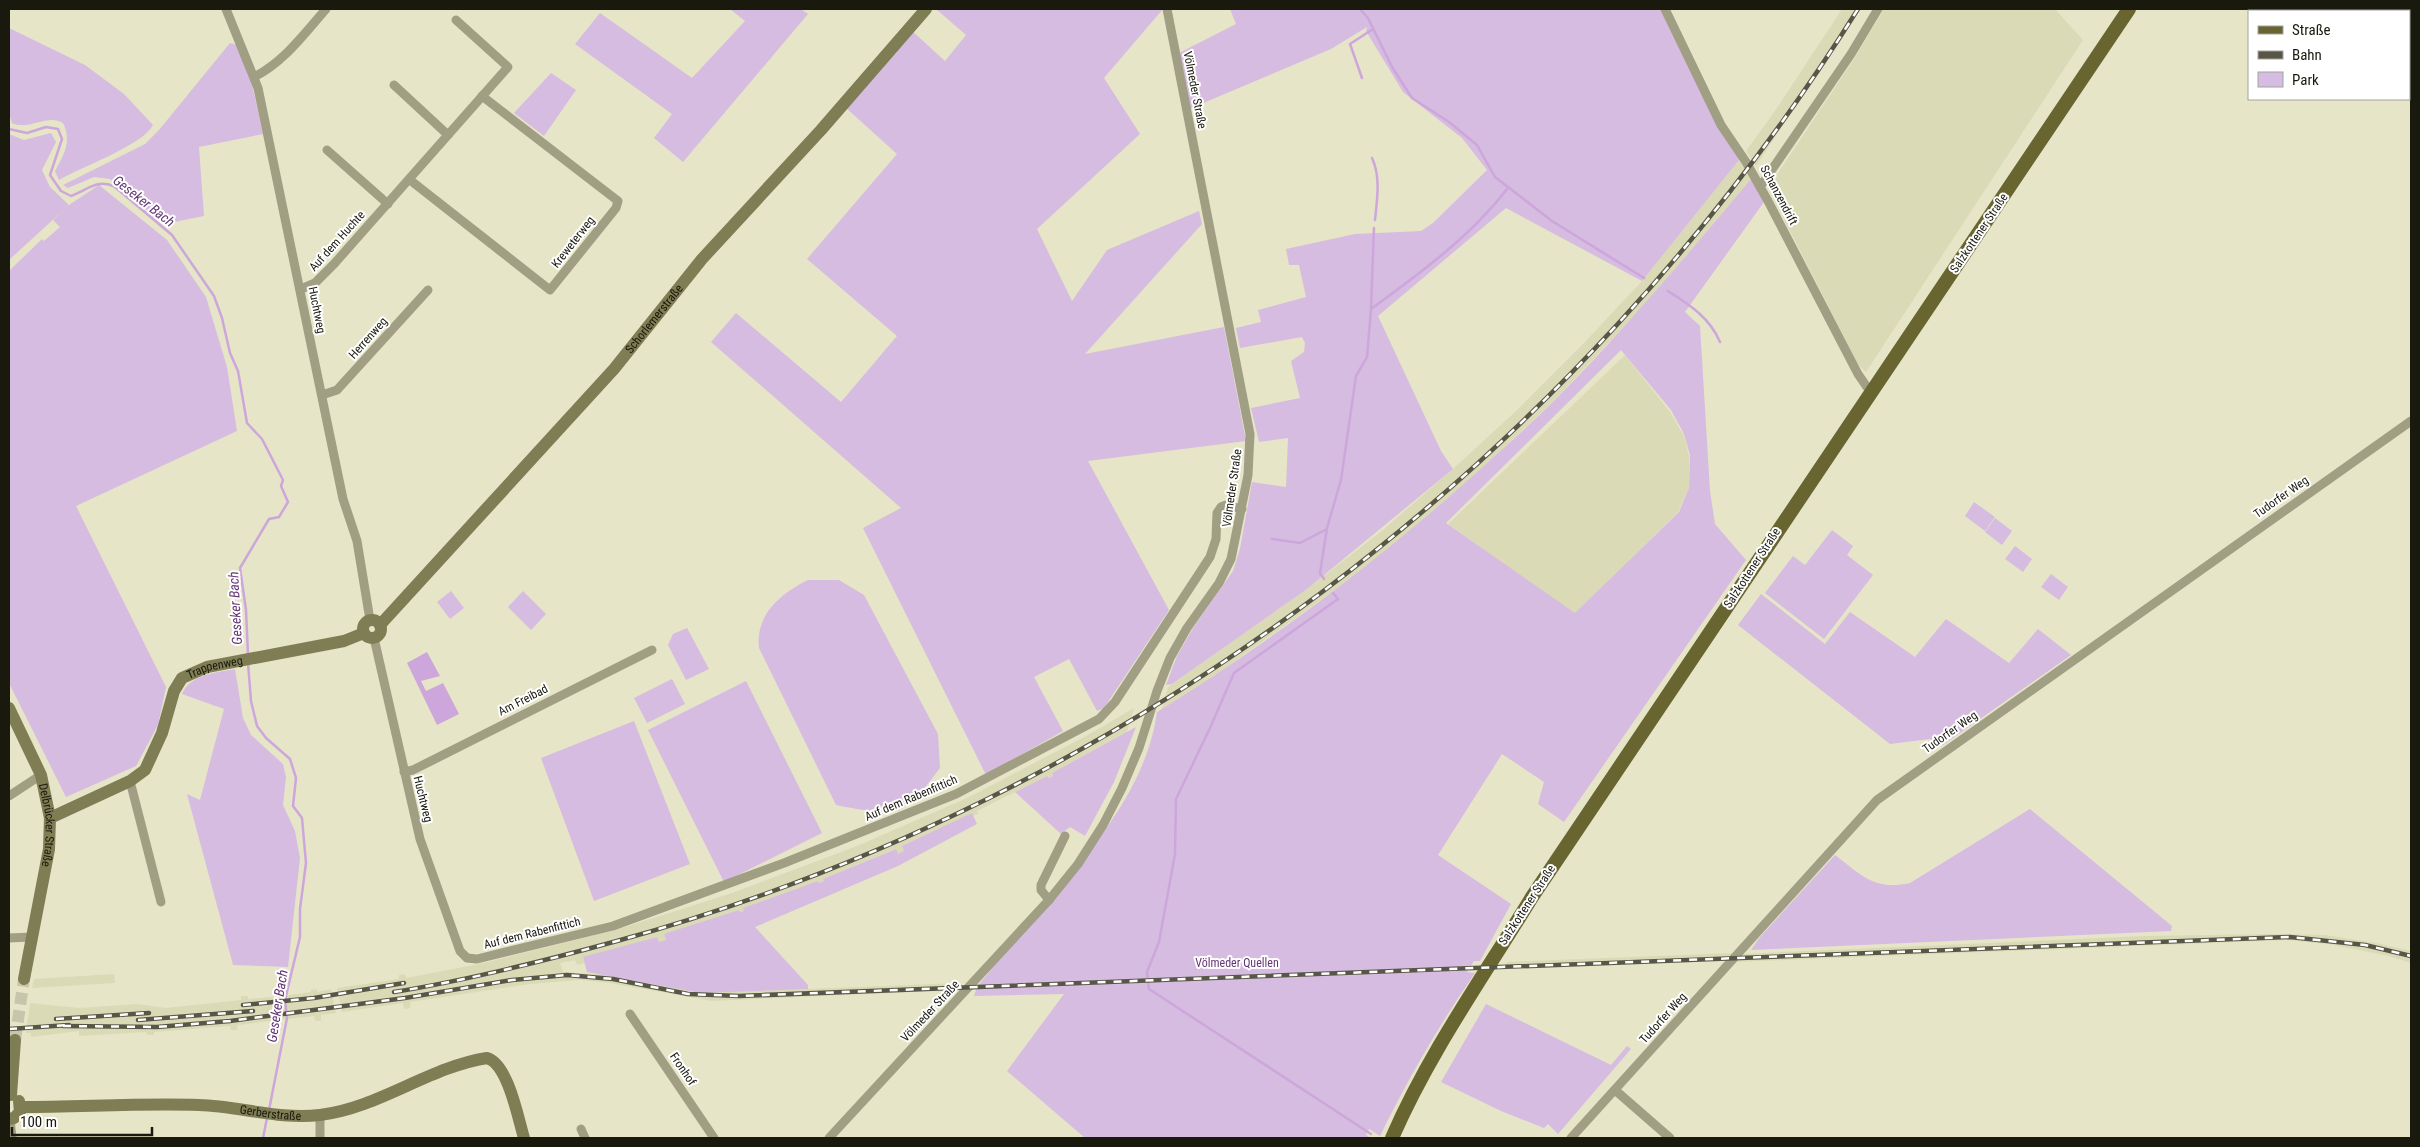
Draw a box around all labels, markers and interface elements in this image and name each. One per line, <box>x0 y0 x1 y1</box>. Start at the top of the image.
legend <box>2248 10 2410 100</box>
text: Straße <box>2292 21 2331 39</box>
text: Bahn <box>2292 46 2322 64</box>
street label: Völmeder Straße <box>1181 50 1209 130</box>
text: Park <box>2292 71 2319 89</box>
street label: Schanzendrift <box>1757 163 1801 228</box>
water label: Geseker Bach <box>110 172 178 230</box>
street label: Salzkottener Straße <box>1947 190 2011 275</box>
street label: Auf dem Huchte <box>306 208 368 274</box>
street label: Kreweterweg <box>549 213 597 271</box>
street label: Schorlemerstraße <box>622 281 686 356</box>
street label: Huchtweg <box>306 285 328 335</box>
street label: Herrenweg <box>346 314 390 362</box>
street label: Völmeder Straße <box>1220 448 1244 528</box>
street label: Tudorfer Weg <box>2251 473 2311 521</box>
street label: Salzkottener Straße <box>1721 525 1783 611</box>
water label: Geseker Bach <box>225 571 245 645</box>
street label: Trappenweg <box>184 653 244 682</box>
street label: Am Freibad <box>496 682 550 718</box>
street label: Tudorfer Weg <box>1920 708 1980 756</box>
street label: Auf dem Rabenfittich <box>863 772 960 824</box>
street label: Huchtweg <box>410 774 436 824</box>
street label: Delbrücker Straße <box>36 782 57 868</box>
street label: Salzkottener Straße <box>1496 862 1558 948</box>
street label: Auf dem Rabenfittich <box>482 914 582 952</box>
park label: Völmeder Quellen <box>1195 956 1279 970</box>
water label: Geseker Bach <box>263 969 291 1043</box>
street label: Völmeder Straße <box>898 977 962 1045</box>
street label: Tudorfer Weg <box>1637 990 1689 1046</box>
street label: Fronhof <box>667 1050 699 1088</box>
street label: Gerberstraße <box>239 1102 302 1123</box>
scale bar <box>12 1104 152 1136</box>
text: 100 m <box>20 1113 57 1131</box>

